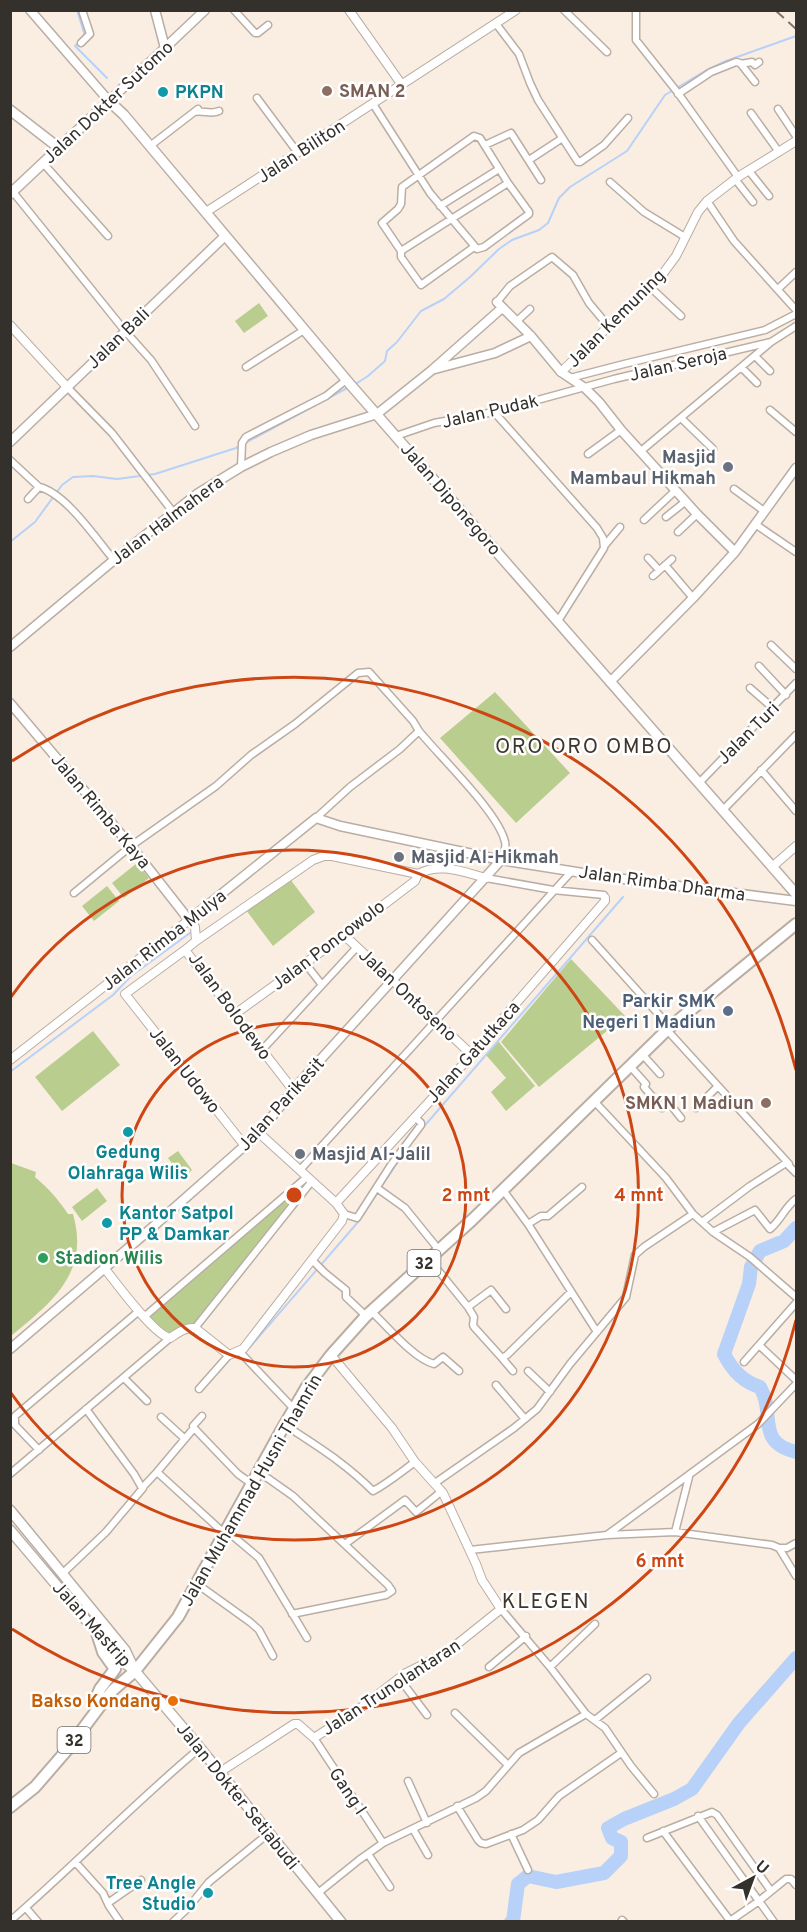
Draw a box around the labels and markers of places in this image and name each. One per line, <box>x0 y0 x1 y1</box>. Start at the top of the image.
place label: SMAN 2 <box>339 81 406 104</box>
place label: PKPN <box>175 82 224 105</box>
marker: SMAN 2 <box>320 84 334 98</box>
marker: PKPN <box>156 85 170 99</box>
place label: Masjid Mambaul Hikmah <box>570 447 716 491</box>
marker: Masjid Mambaul Hikmah <box>721 460 735 474</box>
place label: Masjid Al-Hikmah <box>411 847 559 870</box>
marker: Masjid Al-Hikmah <box>392 850 406 864</box>
place label: Parkir SMK Negeri 1 Madiun <box>582 991 716 1035</box>
marker: Parkir SMK Negeri 1 Madiun <box>721 1004 735 1018</box>
place label: SMKN 1 Madiun <box>625 1093 754 1116</box>
marker: SMKN 1 Madiun <box>759 1096 773 1110</box>
marker: Gedung Olahraga Wilis <box>121 1125 135 1139</box>
place label: Gedung Olahraga Wilis <box>68 1142 188 1186</box>
place label: Masjid Al-Jalil <box>312 1144 431 1167</box>
marker: Masjid Al-Jalil <box>293 1147 307 1161</box>
centre of rings <box>284 1185 304 1205</box>
place label: Kantor Satpol PP & Damkar <box>119 1203 234 1247</box>
marker: Kantor Satpol PP & Damkar <box>100 1216 114 1230</box>
place label: Stadion Wilis <box>55 1248 163 1271</box>
marker: Stadion Wilis <box>36 1251 50 1265</box>
place label: Bakso Kondang <box>31 1691 161 1714</box>
marker: Bakso Kondang <box>166 1694 180 1708</box>
place label: Tree Angle Studio <box>106 1873 196 1917</box>
marker: Tree Angle Studio <box>201 1886 215 1900</box>

